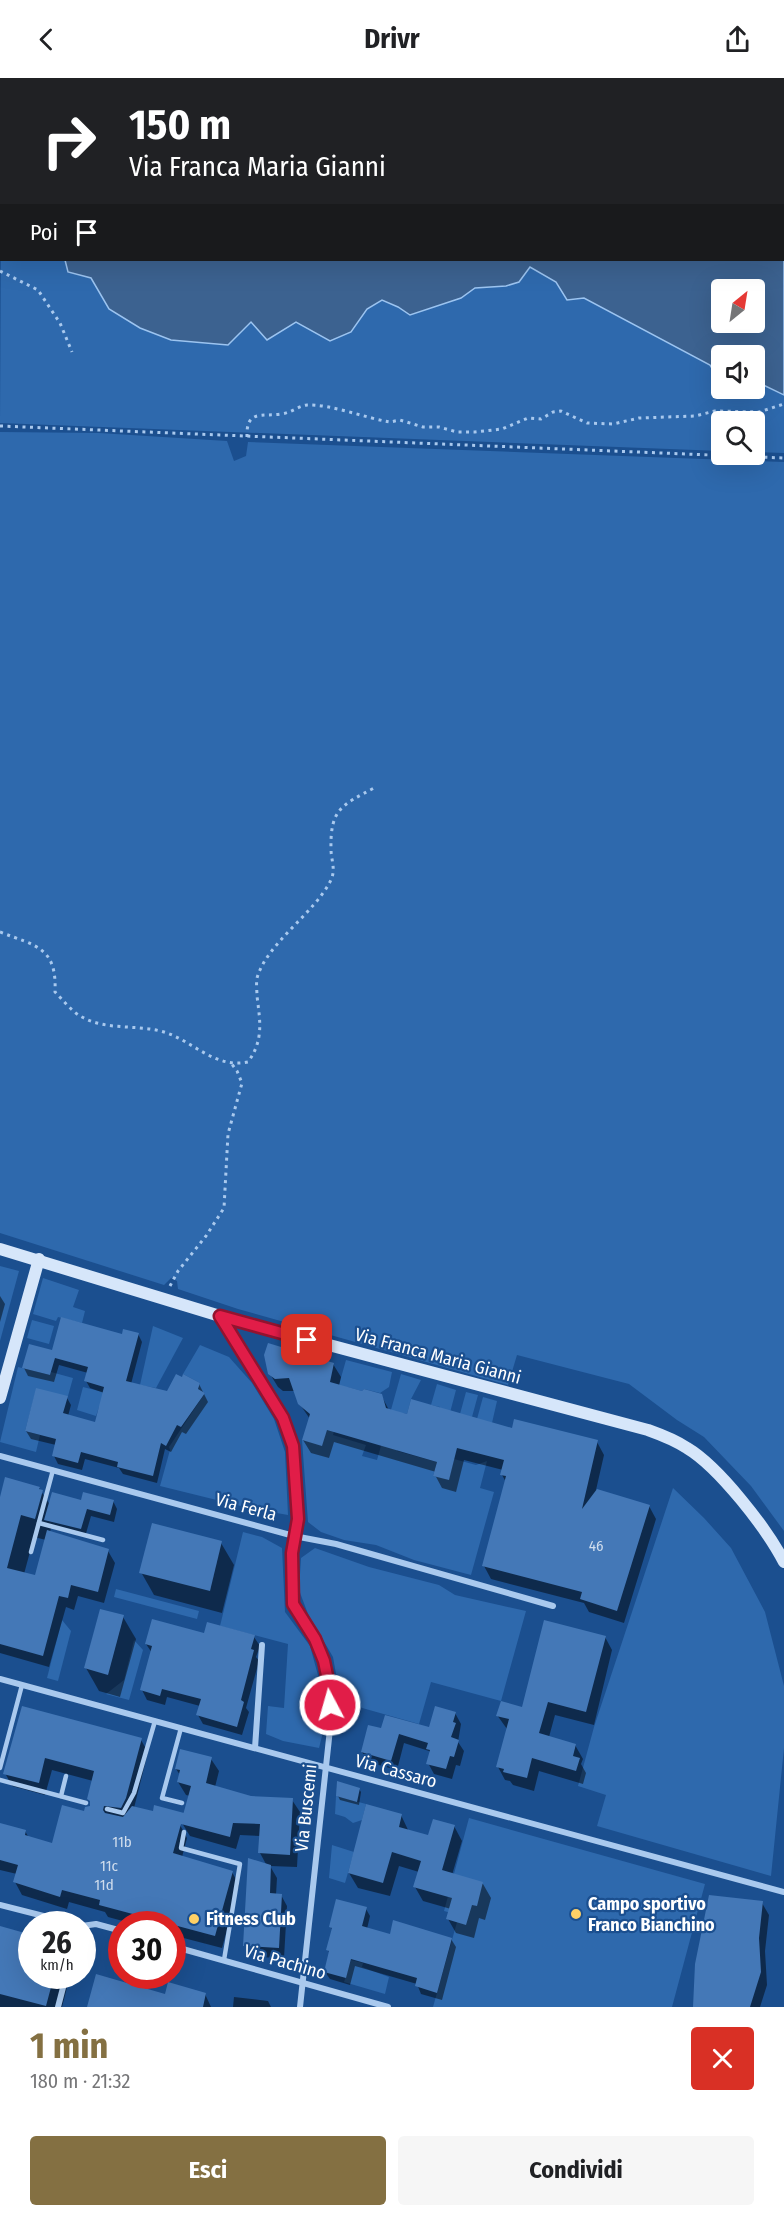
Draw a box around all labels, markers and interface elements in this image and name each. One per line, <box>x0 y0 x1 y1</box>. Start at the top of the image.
icon: back <box>30 23 63 56</box>
text: Drivr <box>364 23 420 55</box>
icon: share <box>721 23 754 56</box>
text: 150 m <box>129 100 231 150</box>
icon: right <box>30 102 108 180</box>
text: Via Franca Maria Gianni <box>129 151 386 183</box>
icon: arrive <box>70 216 103 249</box>
text: Poi <box>30 219 58 246</box>
north arrow <box>711 279 765 333</box>
map controls <box>711 279 765 465</box>
button: sound <box>711 345 765 399</box>
button: search <box>711 411 765 465</box>
pin <box>281 1314 332 1365</box>
icon: arrive <box>290 1323 323 1356</box>
street label: Via Franca Maria Gianni <box>352 1323 524 1389</box>
street label: Via Ferla <box>213 1488 279 1526</box>
house number: 46 <box>589 1537 603 1555</box>
position arrow <box>298 1673 362 1737</box>
street label: Via Cassaro <box>353 1750 439 1792</box>
street label: Via Buscemi <box>290 1763 322 1853</box>
house number: 11b <box>112 1833 132 1851</box>
house number: 11c <box>100 1857 119 1875</box>
house number: 11d <box>94 1876 114 1894</box>
place label: Campo sportivo Franco Bianchino <box>588 1893 715 1936</box>
marker: Campo sportivo Franco Bianchino <box>569 1907 583 1921</box>
place label: Fitness Club <box>206 1908 296 1930</box>
speed limit sign: 30 <box>108 1911 186 1989</box>
marker: Fitness Club <box>187 1912 201 1926</box>
text: 26 <box>42 1925 72 1961</box>
street label: Via Pachino <box>241 1940 329 1984</box>
text: km/h <box>40 1956 74 1974</box>
text: 1 min <box>30 2024 108 2068</box>
button: close <box>691 2027 754 2090</box>
text: 180 m · 21:32 <box>30 2069 130 2093</box>
button: Esci <box>30 2136 386 2205</box>
button: Condividi <box>398 2136 754 2205</box>

